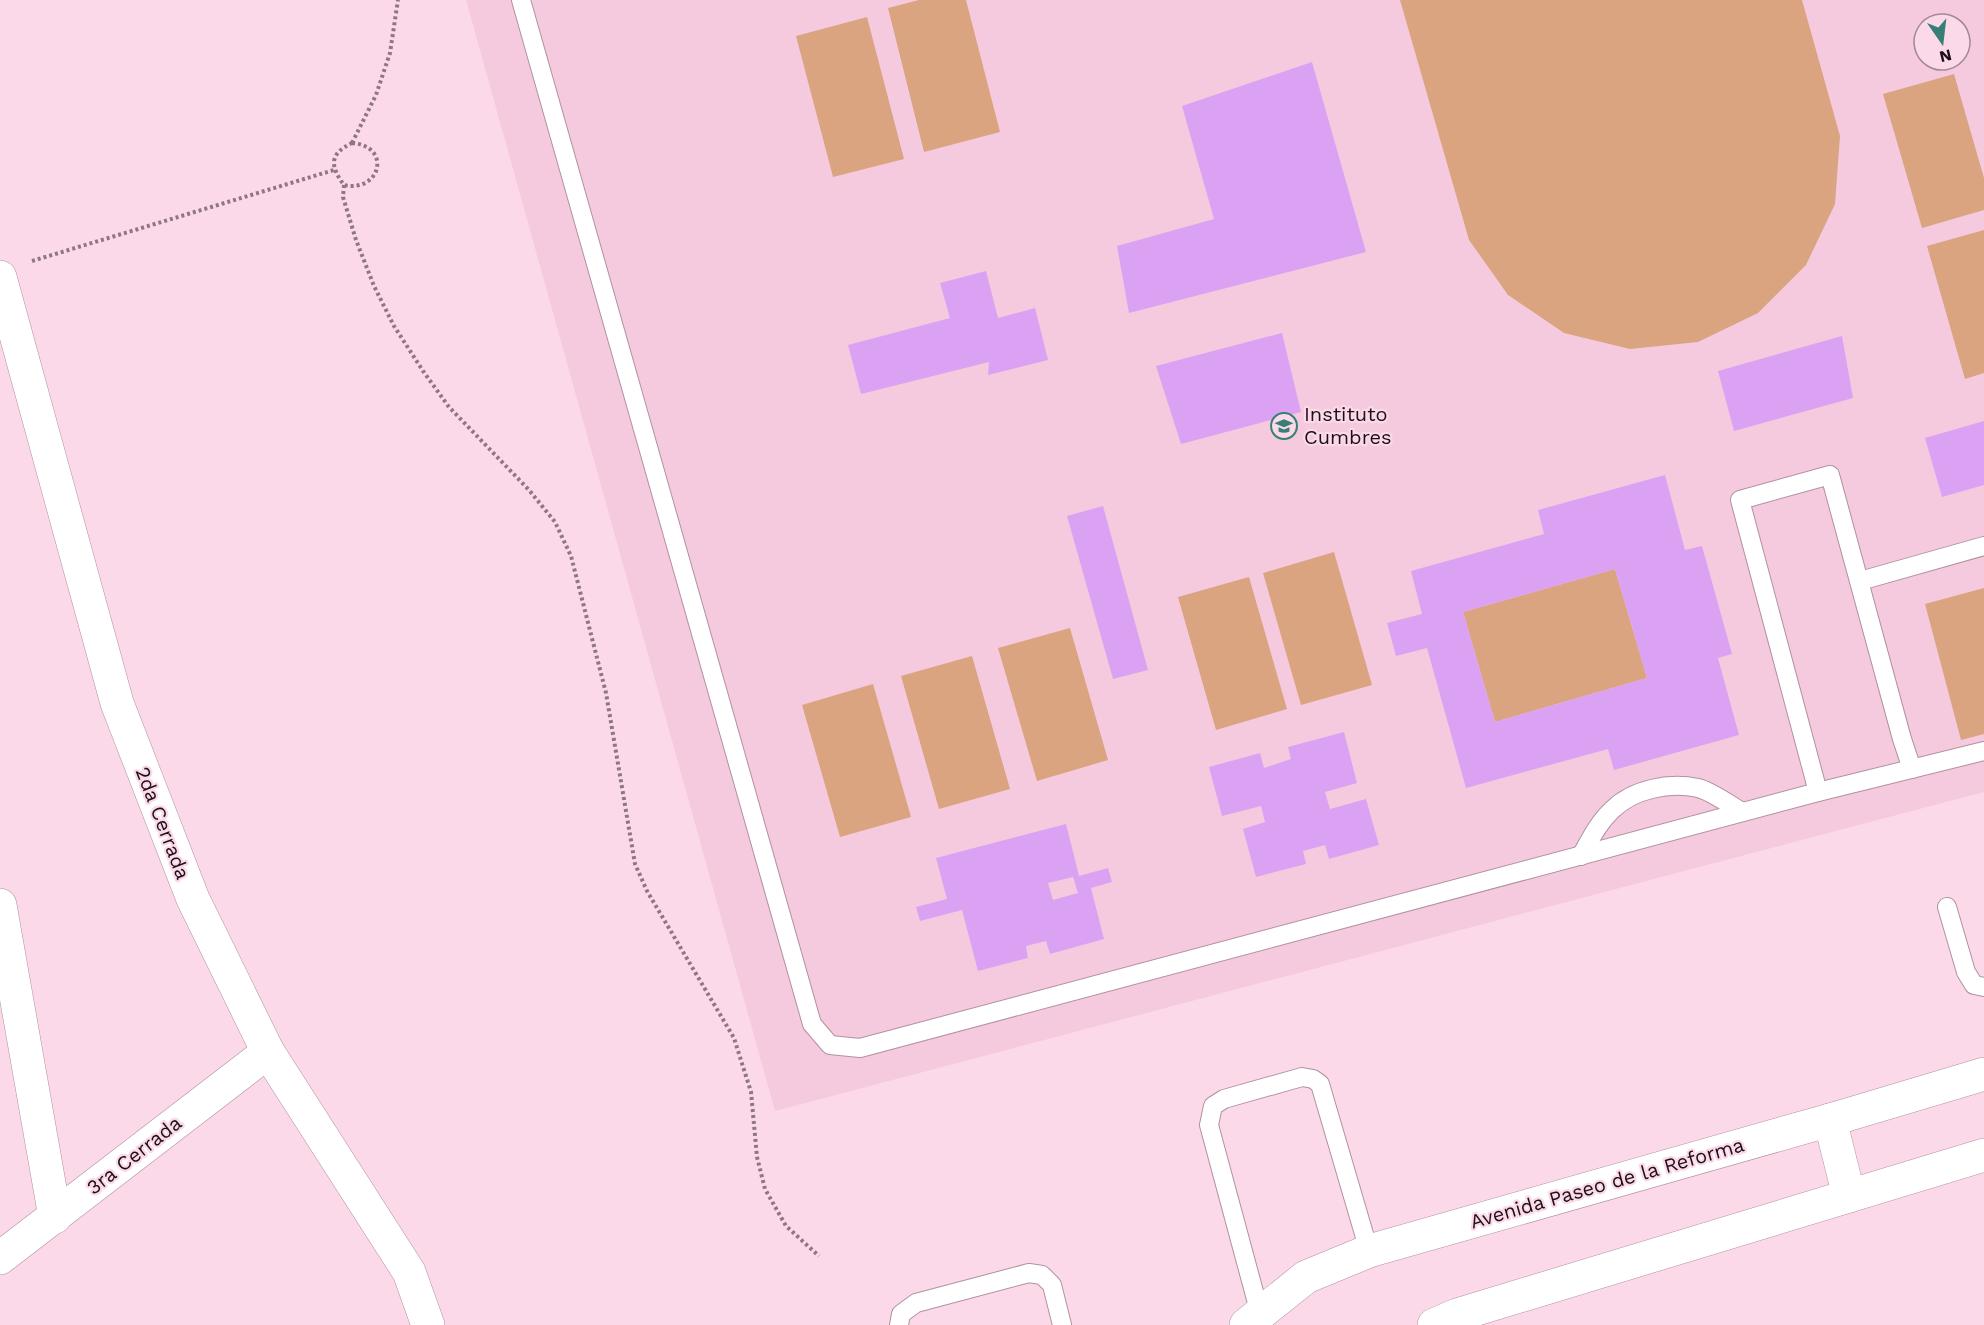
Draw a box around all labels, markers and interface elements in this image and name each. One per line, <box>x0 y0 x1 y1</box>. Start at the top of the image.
north arrow <box>1912 12 1972 72</box>
text: N <box>1937 45 1954 67</box>
place label: Instituto Cumbres <box>1304 402 1392 449</box>
school or university icon: Instituto Cumbres <box>1269 411 1299 441</box>
street label: 2da Cerrada <box>131 763 195 883</box>
street label: 3ra Cerrada <box>82 1111 186 1199</box>
street label: Avenida Paseo de la Reforma <box>1467 1132 1747 1234</box>

